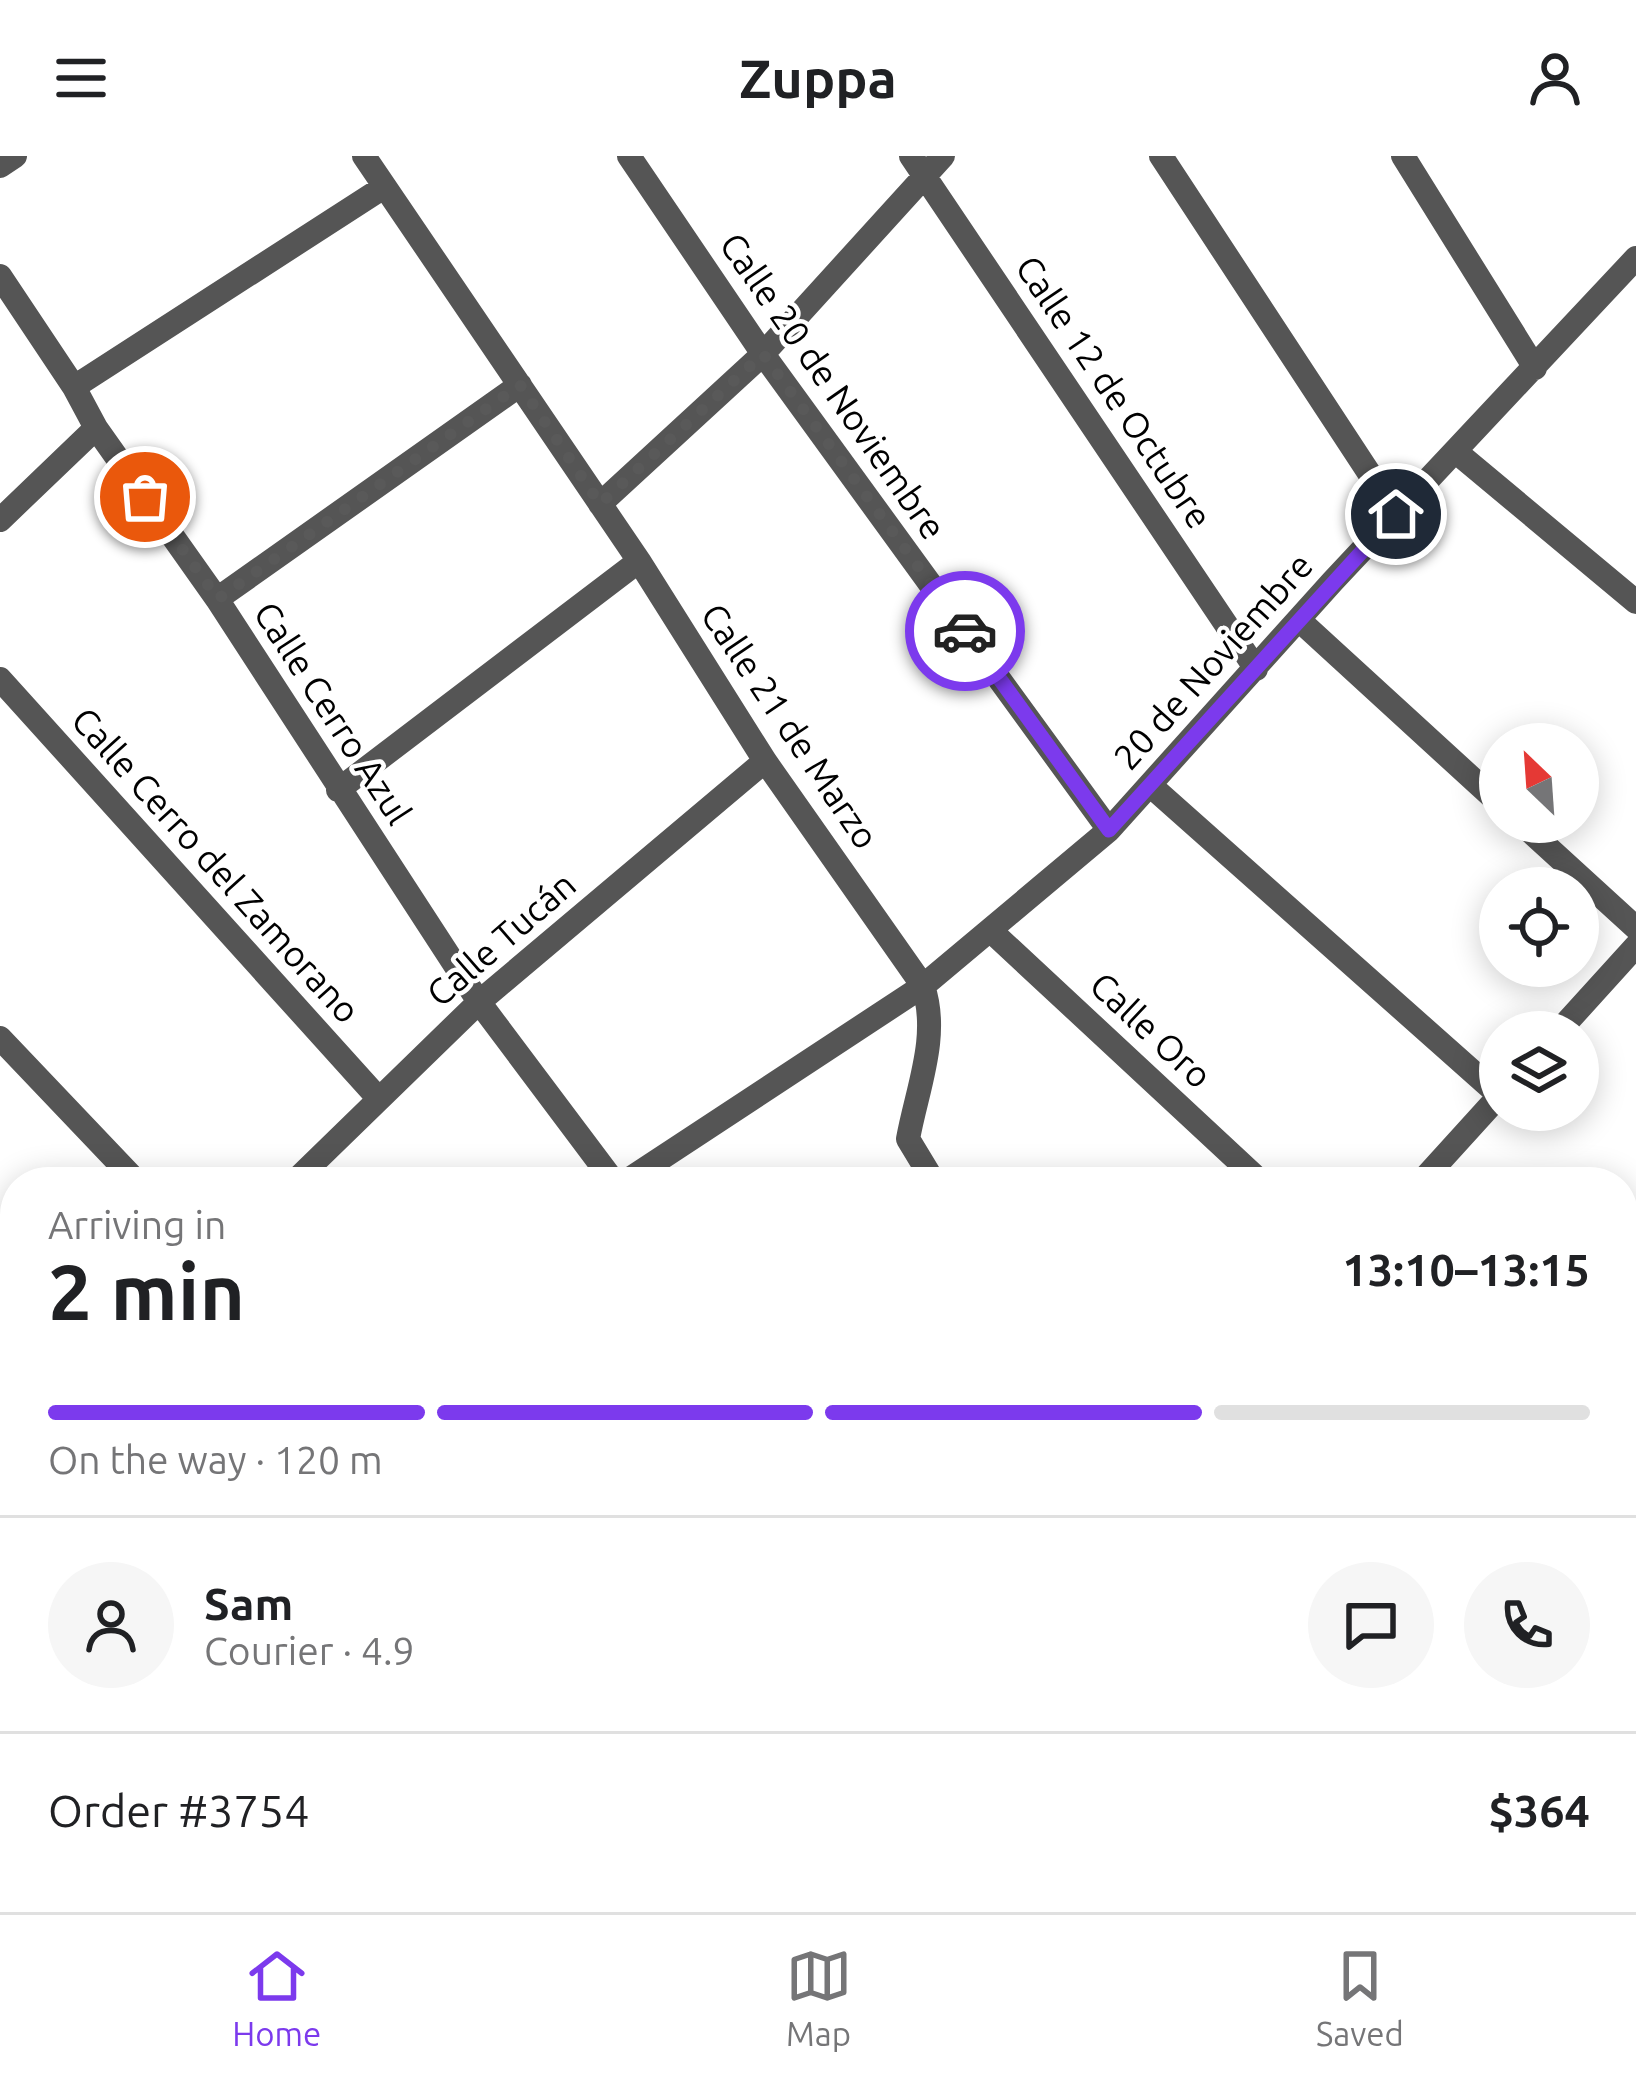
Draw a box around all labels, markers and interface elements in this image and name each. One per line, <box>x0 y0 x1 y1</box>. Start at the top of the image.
icon: menu <box>48 45 114 111</box>
icon: person <box>1522 45 1588 111</box>
text: Zuppa <box>739 48 897 108</box>
street label: Calle 20 de Noviembre <box>712 225 955 547</box>
street label: Calle 12 de Octubre <box>1008 248 1221 536</box>
pin <box>94 446 196 548</box>
pin <box>1345 463 1447 565</box>
icon: bag <box>112 464 178 530</box>
icon: home <box>1363 481 1429 547</box>
street label: 20 de Noviembre <box>1105 544 1320 777</box>
courier <box>905 571 1025 691</box>
street label: Calle Cerro Azul <box>246 594 420 831</box>
street label: Calle 21 de Marzo <box>693 596 887 856</box>
icon: car <box>932 598 998 664</box>
street label: Calle Cerro del Zamorano <box>64 699 369 1031</box>
north arrow <box>1479 723 1599 843</box>
map controls <box>1479 723 1599 1131</box>
street label: Calle Tucán <box>418 863 583 1014</box>
button: locate <box>1479 867 1599 987</box>
street label: Calle Oro <box>1082 963 1220 1096</box>
button: layers <box>1479 1011 1599 1131</box>
text: Arriving in <box>48 1203 226 1246</box>
text: 13:10–13:15 <box>1342 1244 1590 1295</box>
text: 2 min <box>48 1247 245 1335</box>
text: On the way · 120 m <box>48 1438 383 1481</box>
button: person <box>48 1562 174 1688</box>
button: chat <box>1308 1562 1434 1688</box>
button: phone <box>1464 1562 1590 1688</box>
text: Sam <box>204 1578 293 1629</box>
text: Courier · 4.9 <box>204 1629 415 1672</box>
text: Order #3754 <box>48 1785 310 1836</box>
text: $364 <box>1488 1785 1590 1836</box>
tab: Home <box>232 1943 321 2052</box>
tab: Map <box>786 1943 852 2052</box>
tab: Saved <box>1316 1943 1404 2052</box>

